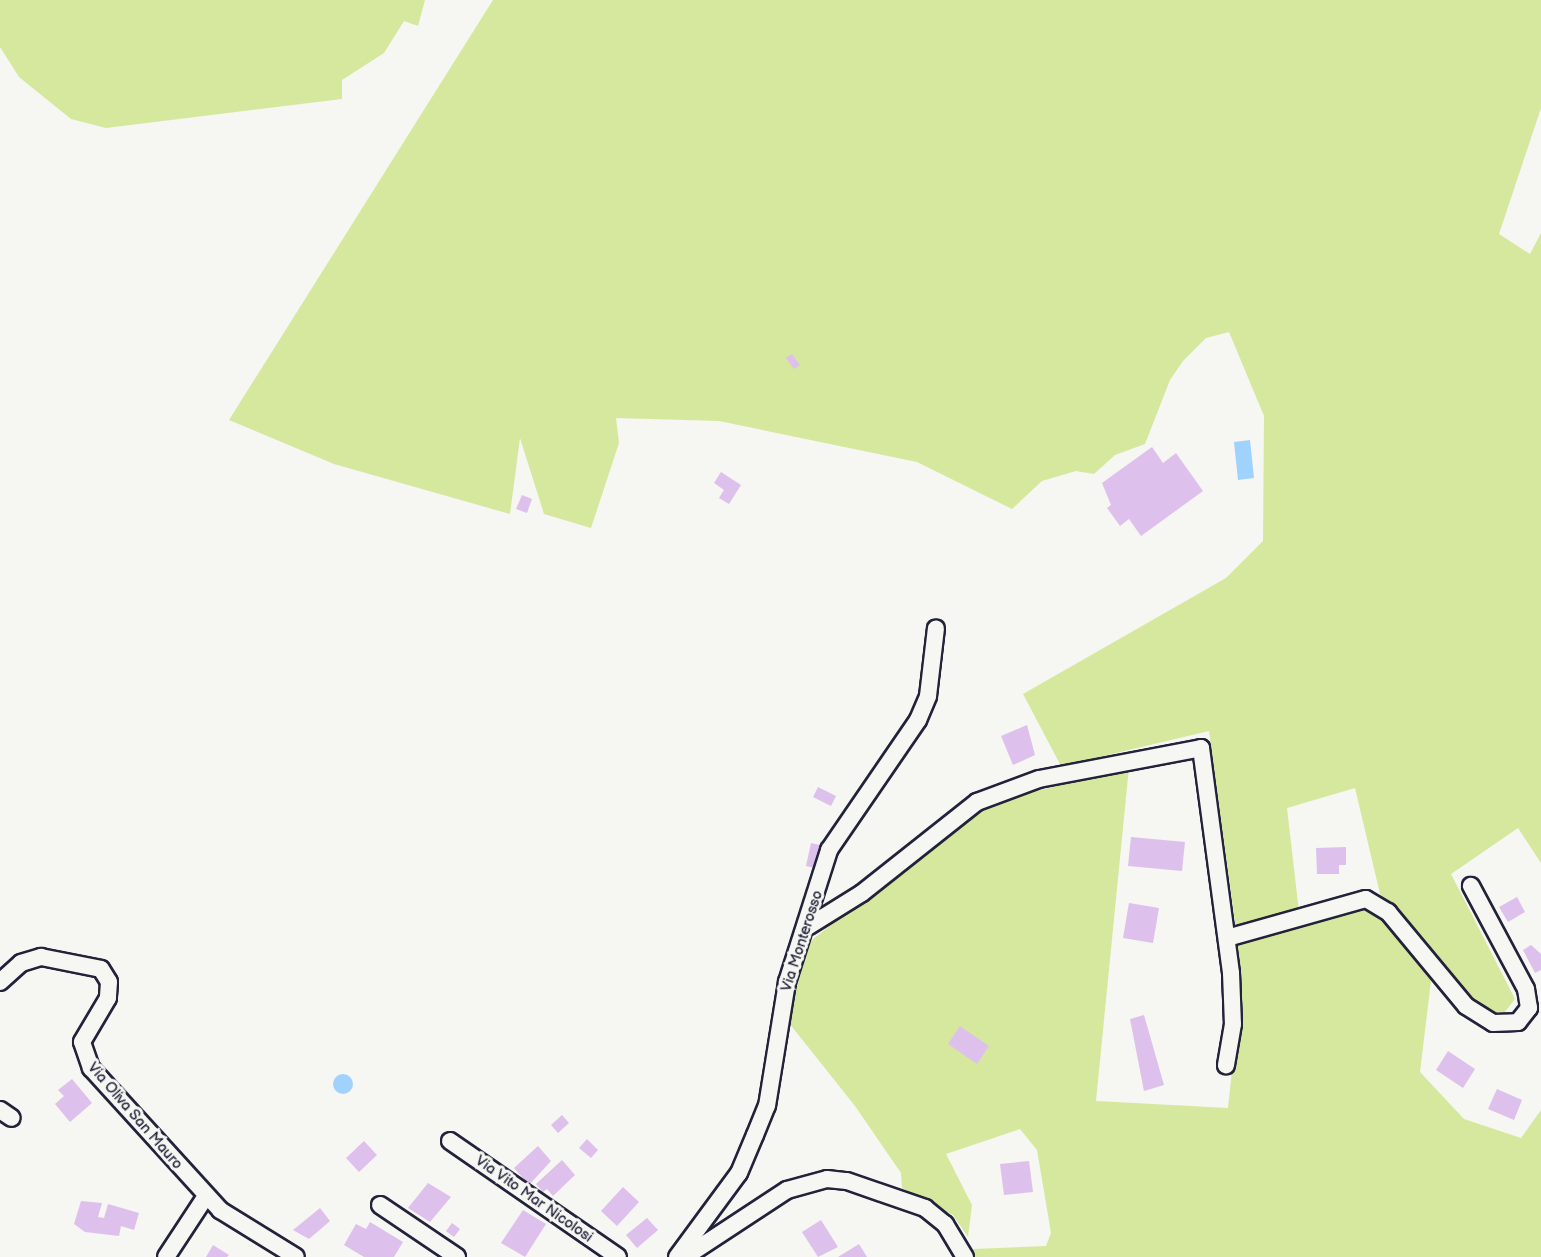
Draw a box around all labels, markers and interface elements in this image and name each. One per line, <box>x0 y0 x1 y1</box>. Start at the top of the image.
street label: Via Monterosso <box>777 888 827 994</box>
street label: Via Oliva San Mauro <box>84 1059 186 1173</box>
street label: Via Vito Mar Nicolosi <box>472 1152 596 1246</box>

